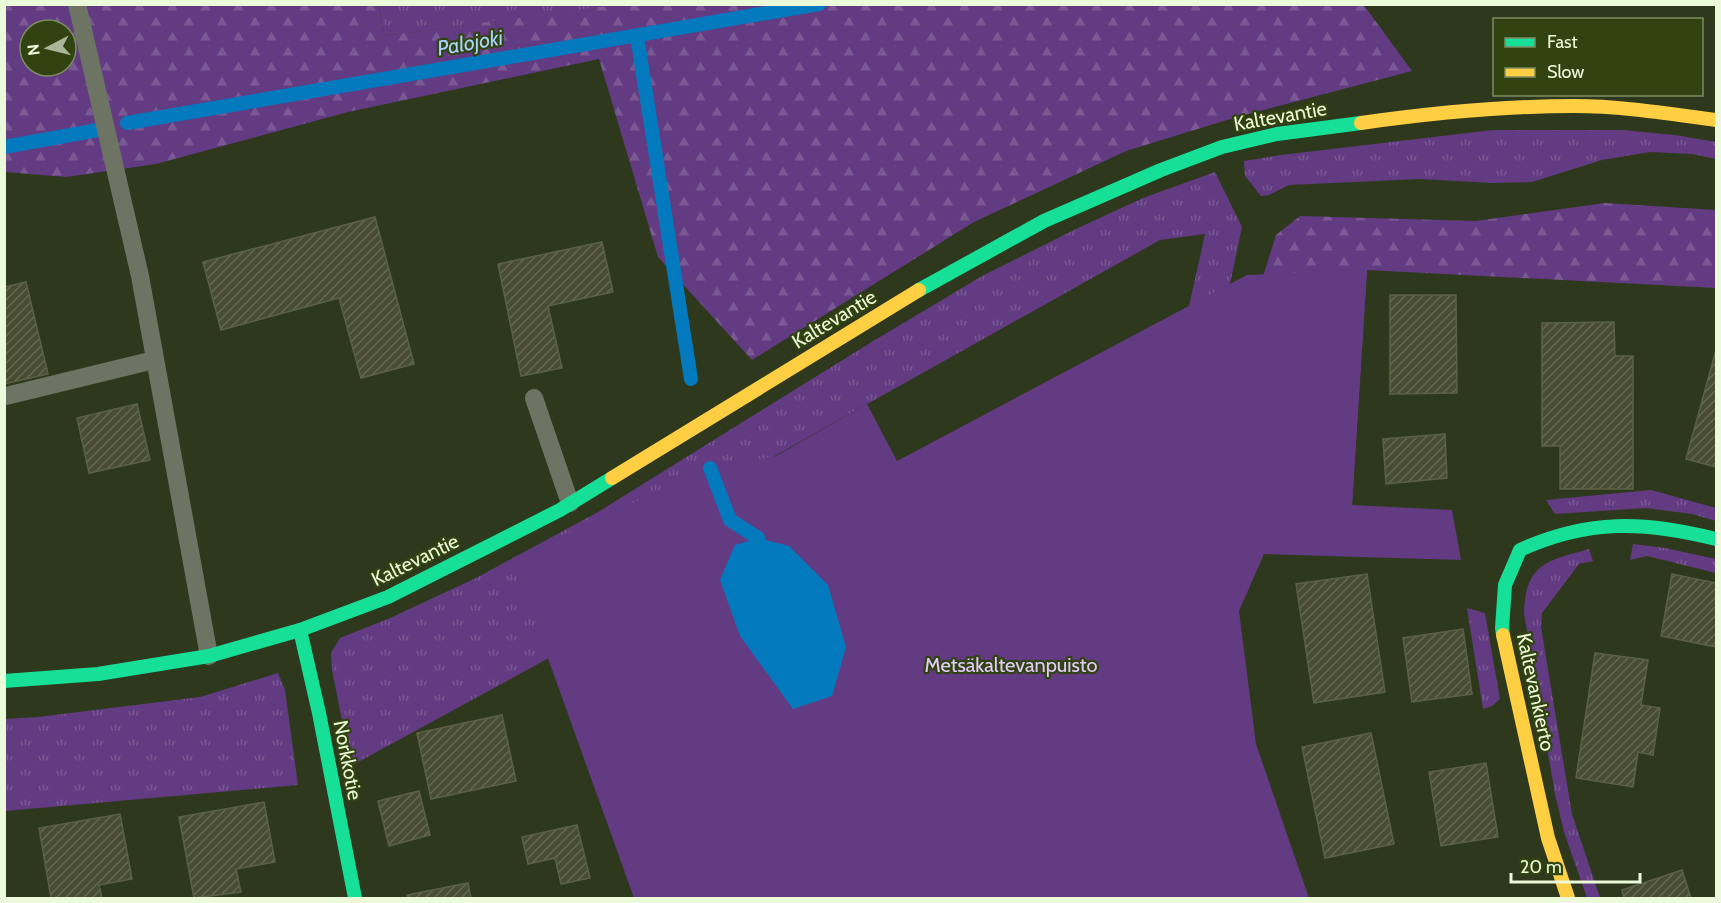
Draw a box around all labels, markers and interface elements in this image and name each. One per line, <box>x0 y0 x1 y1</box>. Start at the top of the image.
north arrow <box>18 18 78 78</box>
legend <box>1493 18 1703 96</box>
water label: Palojoki <box>435 24 506 62</box>
text: Fast <box>1547 31 1578 53</box>
text: N <box>23 43 44 57</box>
text: Slow <box>1547 61 1584 83</box>
street label: Kaltevantie <box>1232 96 1328 136</box>
street label: Kaltevantie <box>788 285 880 353</box>
street label: Kaltevantie <box>368 529 462 591</box>
street label: Kaltevankierto <box>1512 631 1560 753</box>
park label: Metsäkaltevanpuisto <box>924 653 1098 677</box>
street label: Norkkotie <box>329 718 367 802</box>
scale bar <box>1511 846 1640 884</box>
text: 20 m <box>1520 856 1562 878</box>

